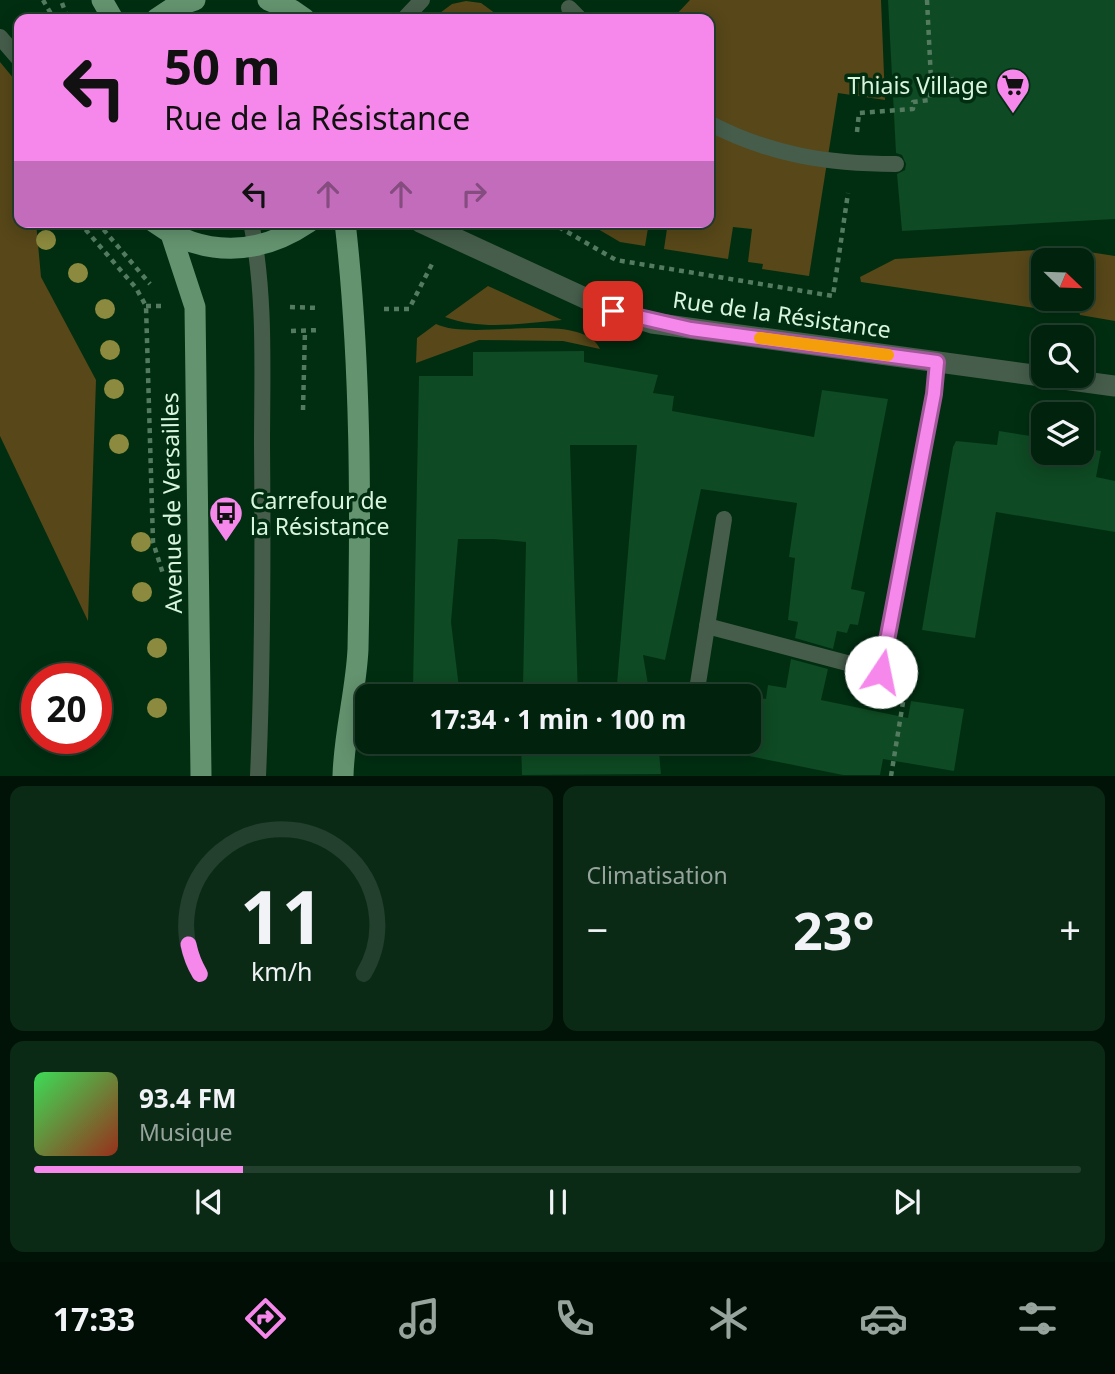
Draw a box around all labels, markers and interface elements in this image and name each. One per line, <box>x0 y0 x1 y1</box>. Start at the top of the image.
text: 50 m <box>164 33 281 99</box>
icon: left <box>49 42 140 133</box>
supermarket icon: Thiais Village <box>994 66 1032 115</box>
place label: Thiais Village <box>848 69 988 101</box>
text: Rue de la Résistance <box>164 96 470 139</box>
icon: left <box>236 175 274 213</box>
icon: ahead <box>309 175 347 213</box>
icon: ahead <box>382 175 420 213</box>
icon: right <box>455 175 493 213</box>
north arrow <box>1031 248 1094 312</box>
map controls <box>1031 248 1094 465</box>
pin <box>583 281 643 341</box>
street label: Rue de la Résistance <box>671 283 893 345</box>
icon: arrive <box>594 292 632 330</box>
button: search <box>1031 325 1094 388</box>
street label: Avenue de Versailles <box>153 392 189 614</box>
button: layers <box>1031 402 1094 465</box>
place label: Carrefour de la Résistance <box>250 484 390 542</box>
bus stop icon: Carrefour de la Résistance <box>207 494 245 543</box>
position arrow <box>844 635 918 709</box>
speed limit sign: 20 <box>21 663 112 754</box>
text: 17:34 · 1 min · 100 m <box>430 701 686 737</box>
text: Climatisation <box>587 859 728 891</box>
text: 11 <box>240 867 323 966</box>
text: 23° <box>793 894 875 965</box>
text: − <box>587 903 608 955</box>
text: + <box>1059 903 1081 955</box>
text: km/h <box>250 954 312 988</box>
text: 93.4 FM <box>139 1080 236 1116</box>
text: Musique <box>139 1116 232 1148</box>
icon: previous <box>190 1183 228 1221</box>
icon: pause <box>539 1183 577 1221</box>
icon: next <box>888 1183 926 1221</box>
icon: directions <box>241 1294 290 1343</box>
icon: music <box>395 1294 444 1343</box>
icon: phone <box>550 1294 599 1343</box>
icon: climate <box>704 1294 753 1343</box>
icon: car <box>859 1294 908 1343</box>
icon: filters <box>1013 1294 1062 1343</box>
text: 17:33 <box>53 1297 135 1340</box>

